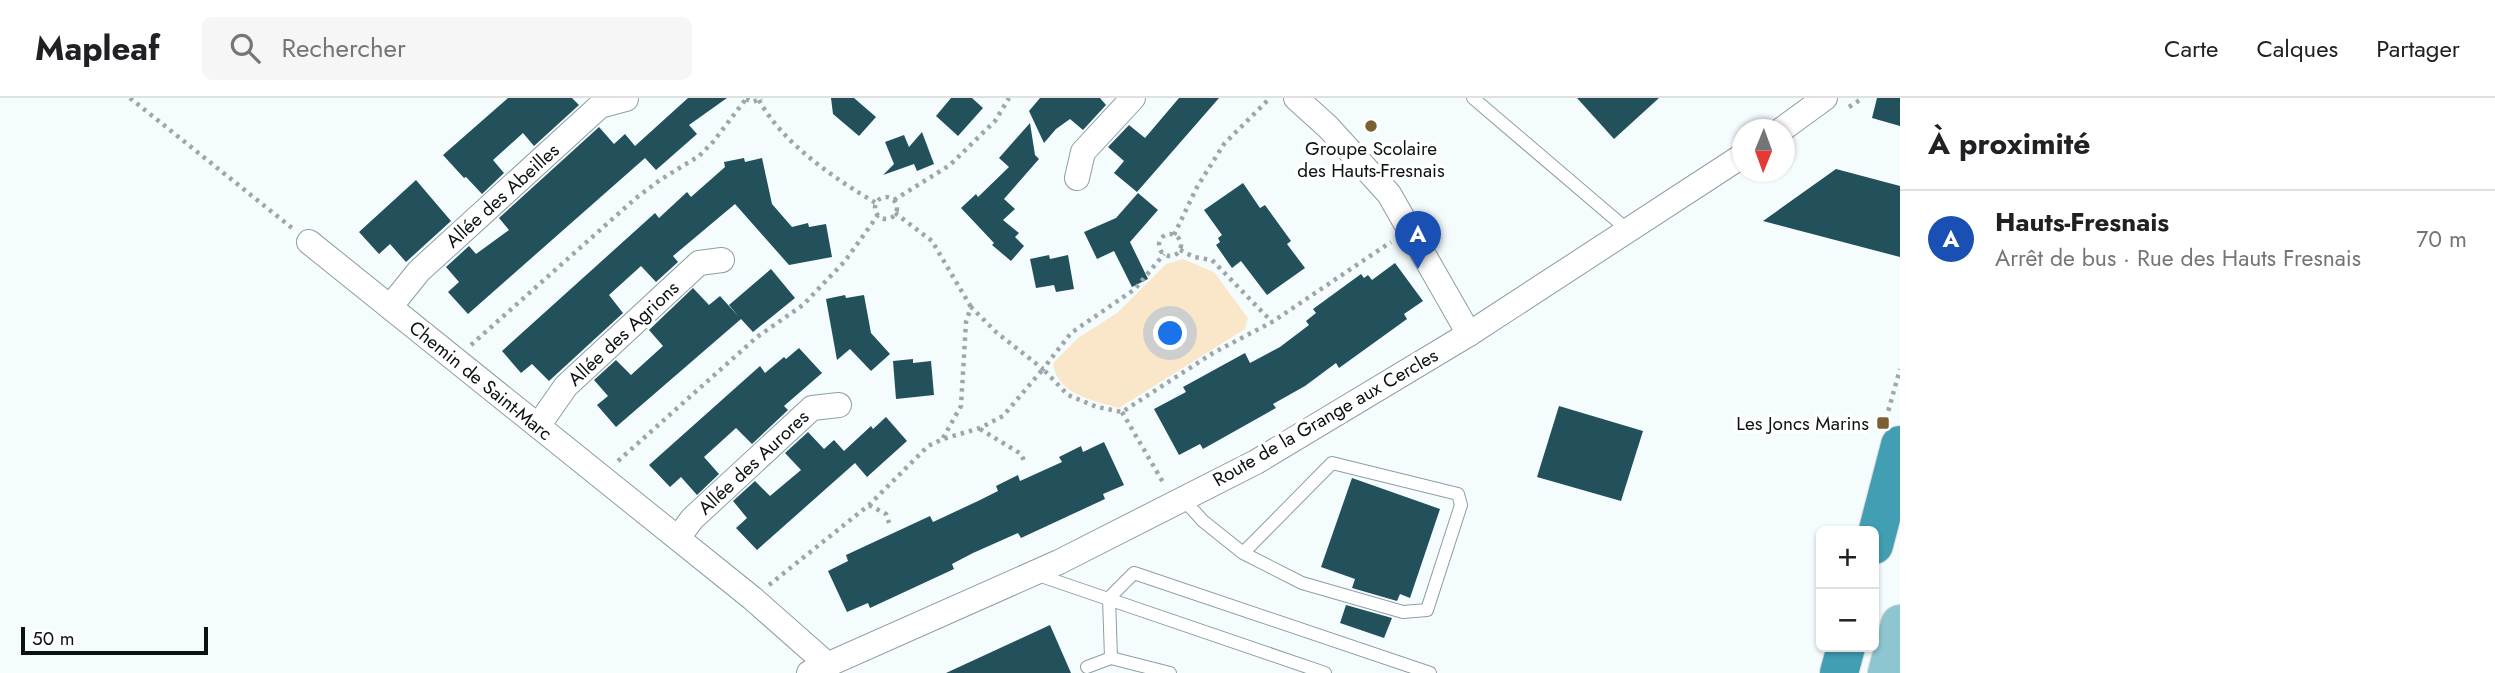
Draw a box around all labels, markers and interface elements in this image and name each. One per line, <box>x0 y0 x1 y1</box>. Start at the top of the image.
search box <box>202 17 692 80</box>
text: Mapleaf <box>35 25 160 72</box>
icon: search <box>226 29 264 67</box>
text: Rechercher <box>282 29 406 67</box>
text: Carte <box>2164 31 2218 66</box>
text: Calques <box>2256 31 2338 66</box>
text: Partager <box>2376 31 2460 66</box>
marker: Groupe Scolaire des Hauts-Fresnais <box>1363 118 1379 134</box>
north arrow <box>1732 119 1795 182</box>
text: À proximité <box>1928 122 2091 165</box>
place label: Groupe Scolaire des Hauts-Fresnais <box>1297 135 1445 184</box>
street label: Allée des Abeilles <box>439 137 565 254</box>
text: Hauts-Fresnais <box>1995 203 2169 241</box>
pin: A <box>1395 211 1441 269</box>
text: A <box>1943 222 1959 256</box>
text: 70 m <box>2416 222 2467 256</box>
text: Arrêt de bus · Rue des Hauts Fresnais <box>1995 241 2361 275</box>
street label: Allée des Agrions <box>562 274 685 392</box>
street label: Chemin de Saint-Marc <box>403 314 558 447</box>
your location <box>1153 316 1187 350</box>
street label: Route de la Grange aux Cercles <box>1208 342 1443 493</box>
street label: Allée des Aurores <box>692 404 815 521</box>
place label: Les Joncs Marins <box>1736 410 1869 437</box>
marker: Les Joncs Marins <box>1875 415 1891 431</box>
map controls <box>1816 526 1879 652</box>
button: + <box>1816 526 1879 589</box>
button: − <box>1816 589 1879 652</box>
scale bar <box>21 624 208 656</box>
text: 50 m <box>32 625 75 652</box>

